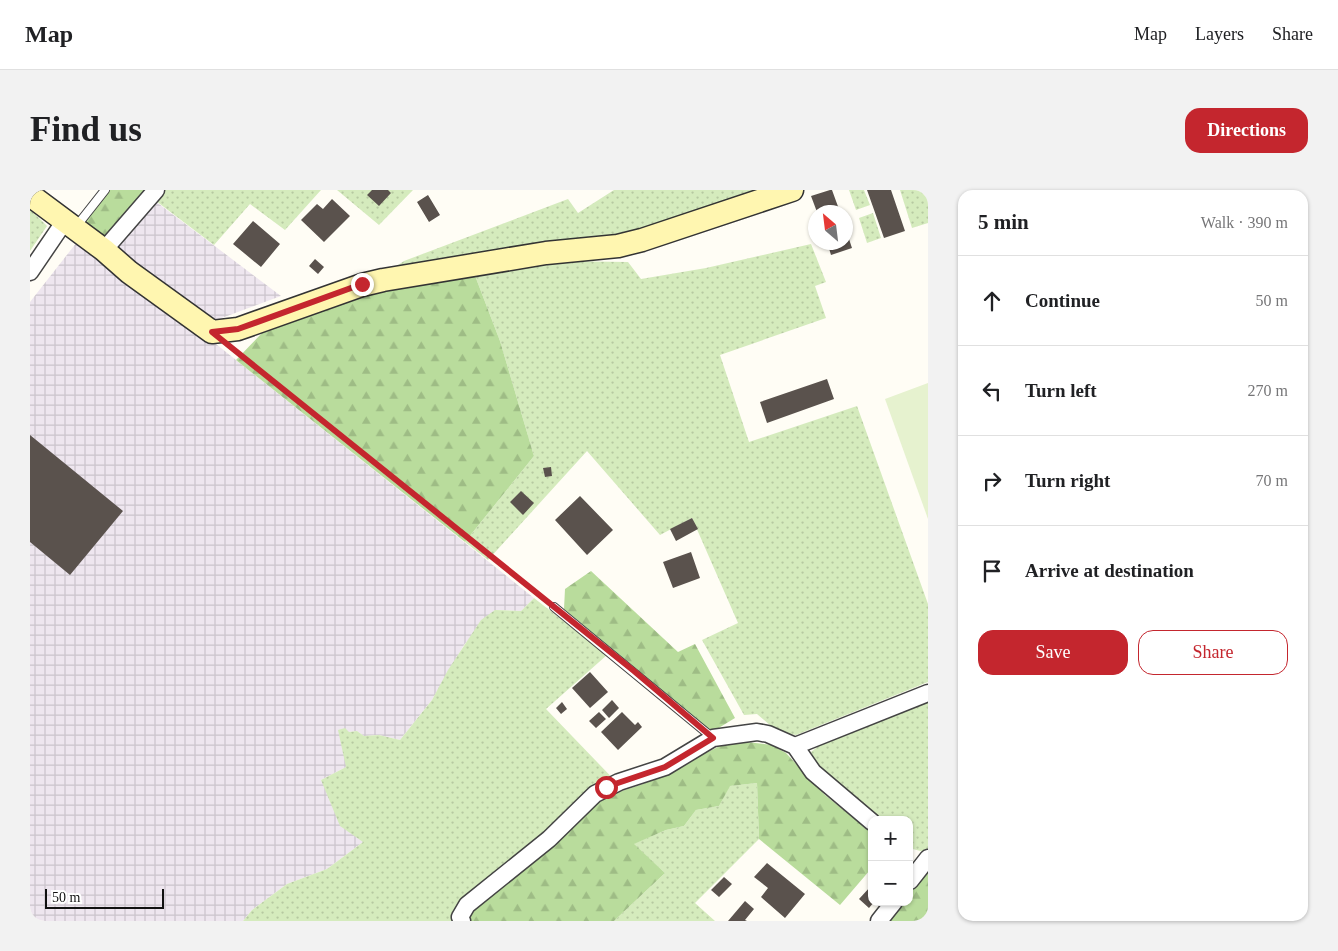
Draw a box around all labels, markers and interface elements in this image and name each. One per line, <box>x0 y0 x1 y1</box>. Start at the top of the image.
text: Map <box>25 21 73 47</box>
text: Map <box>1134 24 1167 44</box>
text: Layers <box>1195 24 1244 44</box>
text: Share <box>1272 24 1313 44</box>
button: Directions <box>1185 108 1308 153</box>
text: Find us <box>30 110 142 149</box>
north arrow <box>808 205 853 250</box>
text: 5 min <box>978 210 1029 234</box>
text: Walk · 390 m <box>1201 214 1288 231</box>
route end <box>351 273 374 296</box>
icon: ahead <box>978 287 1006 315</box>
text: Continue <box>1025 290 1100 311</box>
text: 50 m <box>1256 292 1288 309</box>
icon: left <box>978 377 1006 405</box>
text: Turn left <box>1025 380 1097 401</box>
text: 270 m <box>1248 382 1288 399</box>
icon: right <box>978 467 1006 495</box>
text: Turn right <box>1025 470 1110 491</box>
text: 70 m <box>1256 472 1288 489</box>
icon: arrive <box>978 557 1006 585</box>
text: Arrive at destination <box>1025 560 1194 581</box>
button: Save <box>978 630 1128 675</box>
button: Share <box>1138 630 1288 675</box>
route start <box>595 776 618 799</box>
map controls <box>868 816 913 906</box>
button: + <box>868 816 913 861</box>
button: − <box>868 861 913 906</box>
scale bar <box>45 886 164 909</box>
text: 50 m <box>52 890 80 905</box>

